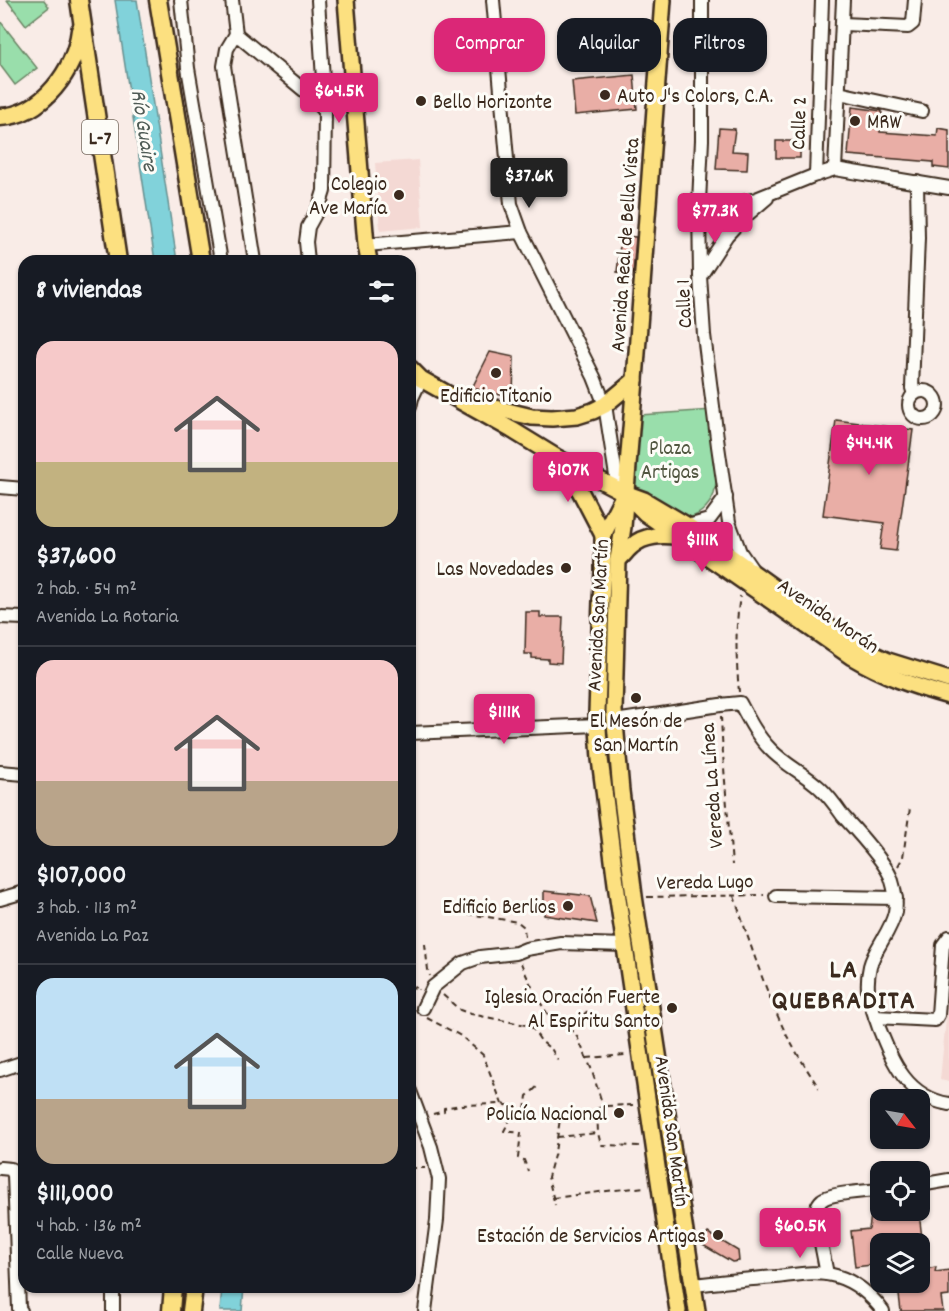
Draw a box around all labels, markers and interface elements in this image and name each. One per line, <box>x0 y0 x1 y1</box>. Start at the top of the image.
chip: Comprar <box>434 18 545 72</box>
chip: Alquilar <box>557 18 661 72</box>
chip: Filtros <box>673 18 767 72</box>
pin: $64.5K <box>290 73 388 124</box>
text: $64.5K <box>314 78 364 106</box>
place label: Auto J's Colors, C.A. <box>617 83 773 113</box>
water label: Río Guaire <box>121 87 165 175</box>
marker: Auto J's Colors, C.A. <box>598 88 612 102</box>
place label: Bello Horizonte <box>433 89 552 119</box>
marker: Bello Horizonte <box>414 94 428 108</box>
street label: Calle 2 <box>785 96 817 150</box>
place label: MRW <box>867 109 903 139</box>
marker: MRW <box>848 114 862 128</box>
road number: L-7 <box>82 120 118 154</box>
street label: Avenida Real de Bella Vista <box>605 136 650 353</box>
pin: $37.6K <box>480 158 578 209</box>
text: $37.6K <box>504 163 554 191</box>
place label: Colegio Ave María <box>309 171 388 225</box>
marker: Colegio Ave María <box>392 188 406 202</box>
pin: $77.3K <box>666 193 764 244</box>
text: $77.3K <box>692 198 738 226</box>
text: 8 viviendas <box>36 273 142 310</box>
icon: filters <box>365 275 398 308</box>
street label: Calle 1 <box>670 279 702 329</box>
marker: Edificio Titanio <box>489 366 503 380</box>
icon: home <box>163 380 271 488</box>
place label: Edificio Titanio <box>440 383 552 413</box>
pin: $44.4K <box>820 425 918 476</box>
text: $44.4K <box>845 430 893 458</box>
park label: Plaza Artigas <box>641 435 699 489</box>
pin: $107K <box>526 452 610 503</box>
text: $107K <box>547 457 589 485</box>
pin: $111K <box>660 522 744 573</box>
text: $111K <box>686 527 718 555</box>
street label: Avenida San Martín <box>581 538 619 692</box>
text: $37,600 <box>36 539 117 576</box>
place label: Las Novedades <box>437 556 554 586</box>
marker: Las Novedades <box>559 561 573 575</box>
street label: Avenida Morán <box>770 572 884 663</box>
text: 2 hab. · 54 m² <box>36 576 137 604</box>
text: Avenida La Rotaria <box>36 604 178 632</box>
marker: El Mesón de San Martín <box>629 691 643 705</box>
pin: $111K <box>462 694 546 745</box>
icon: home <box>163 699 271 807</box>
text: $111K <box>488 699 520 727</box>
place label: El Mesón de San Martín <box>590 708 682 762</box>
street label: Vereda La Línea <box>695 721 733 849</box>
text: $107,000 <box>36 858 126 895</box>
street label: Vereda Lugo <box>656 868 754 900</box>
place label: Edificio Berlios <box>443 894 556 924</box>
text: 3 hab. · 113 m² <box>36 895 137 923</box>
marker: Edificio Berlios <box>561 899 575 913</box>
text: Avenida La Paz <box>36 923 149 951</box>
district label: LA QUEBRADITA <box>772 952 916 1022</box>
place label: Iglesia Oración Fuerte Al Espiritu Santo <box>484 984 660 1038</box>
marker: Iglesia Oración Fuerte Al Espiritu Santo <box>665 1001 679 1015</box>
icon: home <box>163 1017 271 1125</box>
street label: Avenida San Martín <box>645 1054 695 1209</box>
north arrow <box>870 1089 930 1149</box>
map controls <box>870 1089 930 1293</box>
place label: Policía Nacional <box>486 1101 607 1131</box>
marker: Policía Nacional <box>612 1106 626 1120</box>
button: locate <box>870 1161 930 1221</box>
text: $111,000 <box>36 1176 114 1213</box>
pin: $60.5K <box>751 1208 849 1259</box>
text: 4 hab. · 136 m² <box>36 1213 142 1241</box>
text: $60.5K <box>774 1213 826 1241</box>
place label: Estación de Servicios Artigas <box>477 1223 706 1253</box>
marker: Estación de Servicios Artigas <box>711 1228 725 1242</box>
button: layers <box>870 1233 930 1293</box>
text: Calle Nueva <box>36 1241 123 1269</box>

